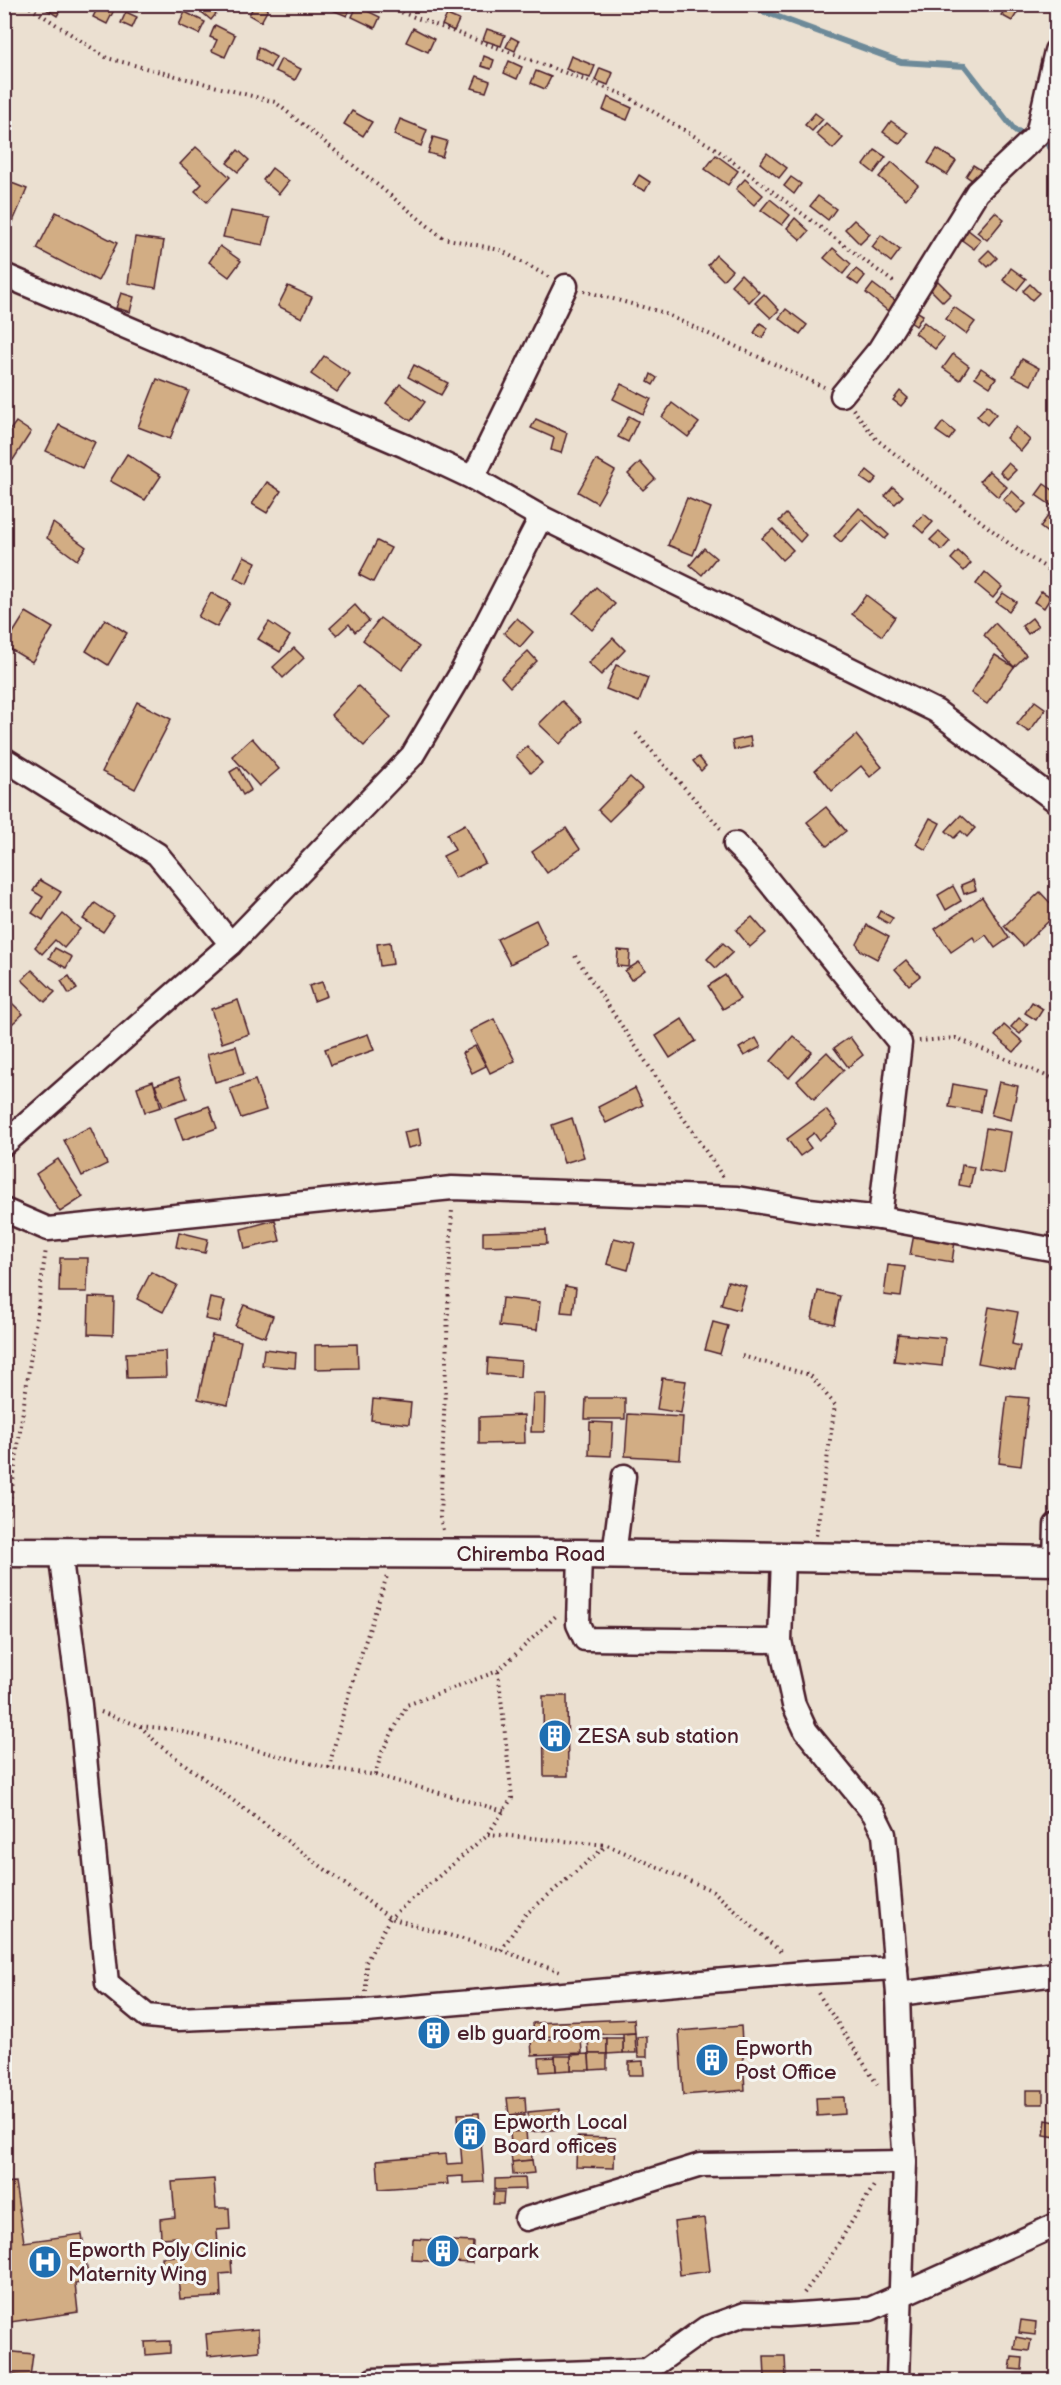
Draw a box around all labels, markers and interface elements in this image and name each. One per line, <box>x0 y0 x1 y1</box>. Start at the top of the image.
street label: Chiremba Road <box>457 1542 605 1567</box>
building icon: ZESA sub station <box>537 1718 573 1754</box>
place label: ZESA sub station <box>577 1724 739 1749</box>
building icon: elb guard room <box>416 2015 452 2051</box>
place label: elb guard room <box>457 2021 601 2046</box>
place label: Epworth Post Office <box>735 2036 836 2085</box>
building icon: Epworth Post Office <box>694 2042 730 2078</box>
place label: Epworth Local Board offices <box>493 2110 627 2159</box>
building icon: Epworth Local Board offices <box>452 2116 488 2152</box>
building icon: carpark <box>425 2233 461 2269</box>
place label: Epworth Poly Clinic Maternity Wing <box>68 2238 247 2287</box>
place label: carpark <box>466 2239 539 2264</box>
hospital icon: Epworth Poly Clinic Maternity Wing <box>27 2244 63 2280</box>

